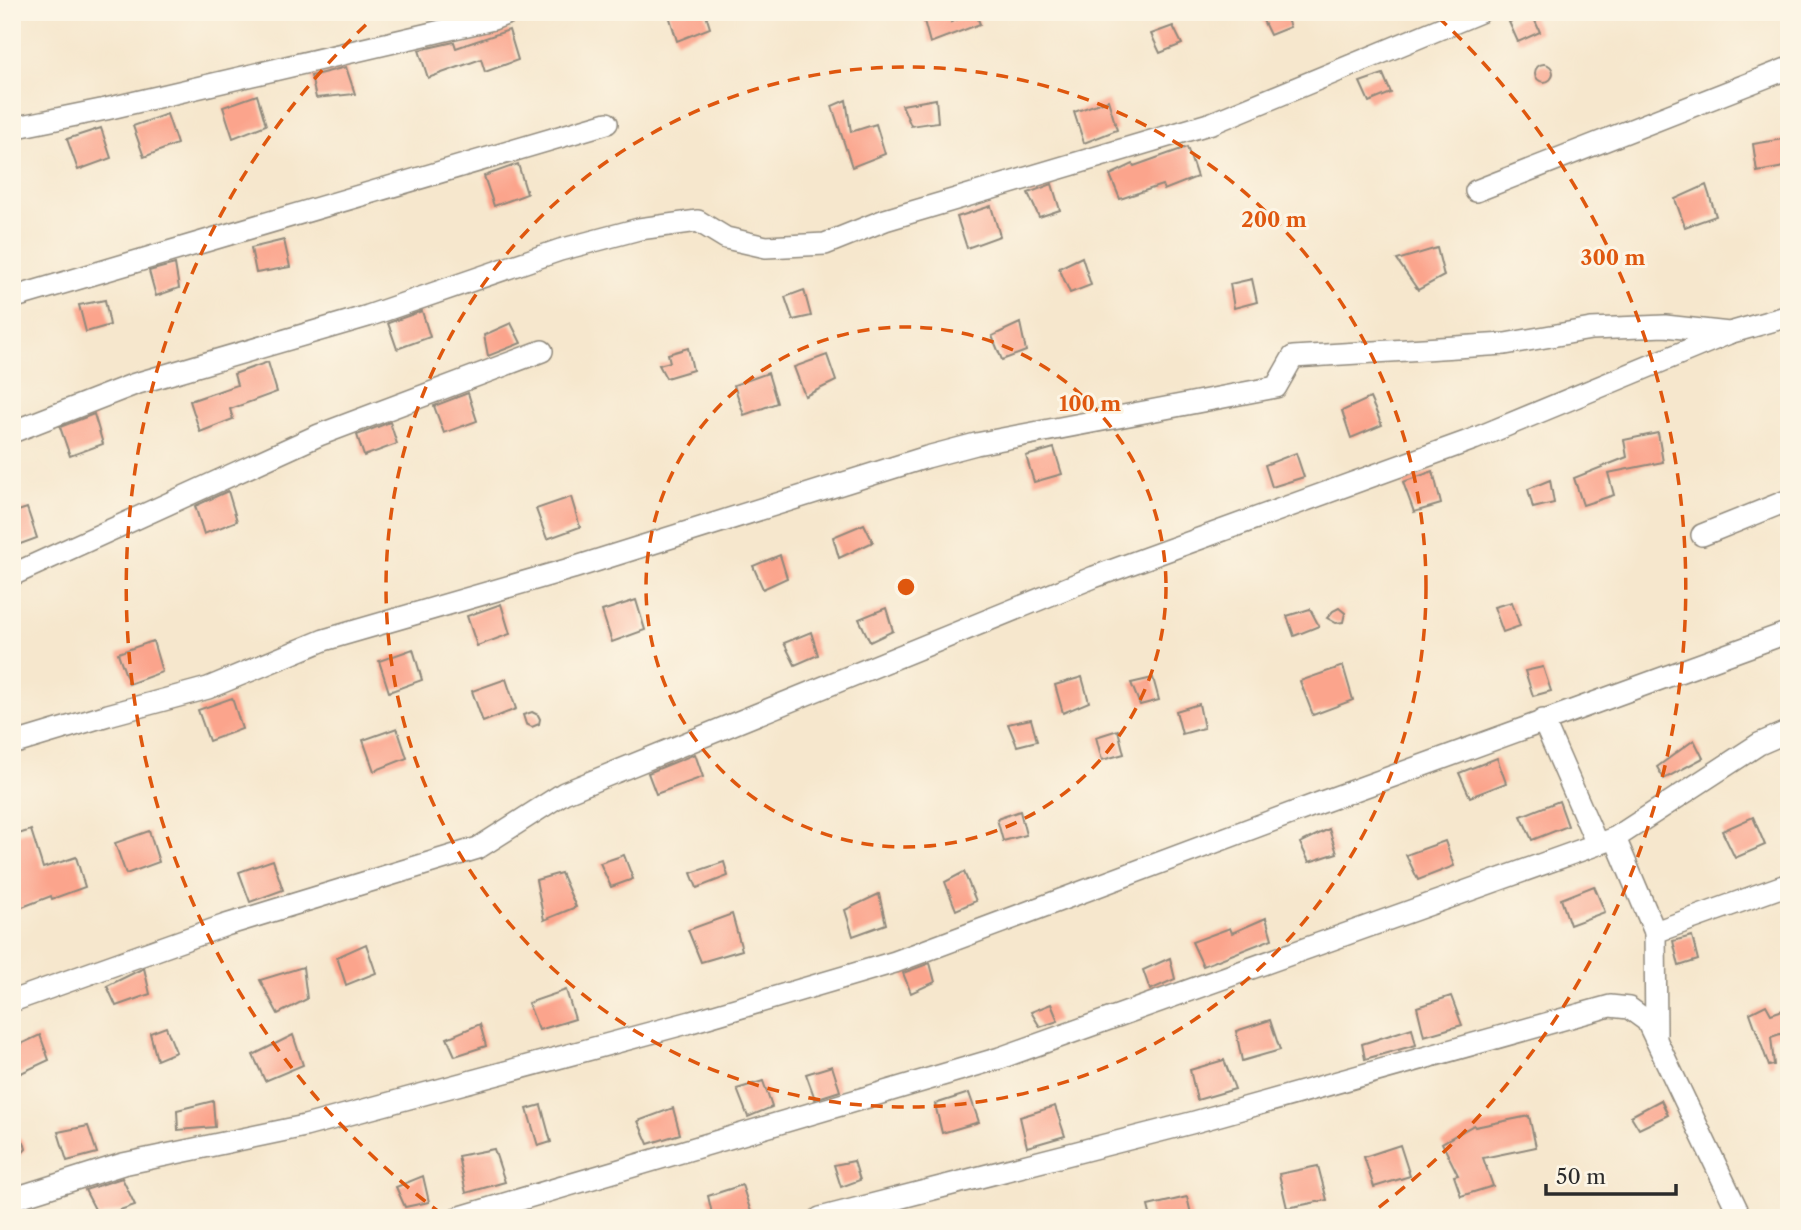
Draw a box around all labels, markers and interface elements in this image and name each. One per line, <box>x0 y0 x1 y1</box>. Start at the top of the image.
text: 200 m <box>1241 207 1307 232</box>
text: 300 m <box>1581 245 1645 270</box>
text: 100 m <box>1059 391 1121 416</box>
centre of rings <box>894 575 918 599</box>
scale bar <box>1546 1153 1675 1197</box>
text: 50 m <box>1556 1164 1606 1189</box>

